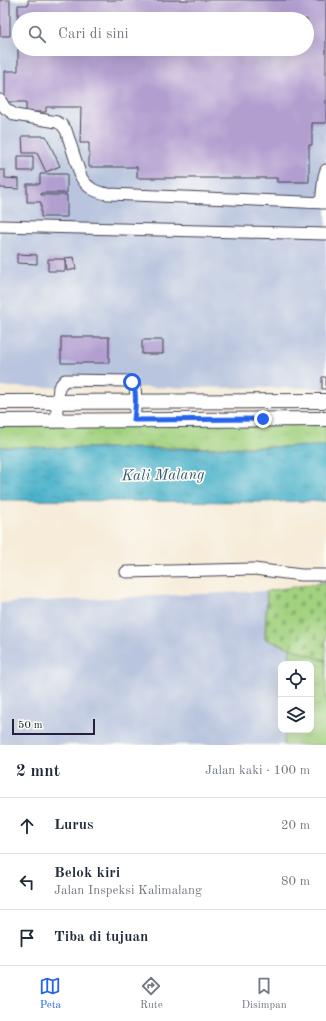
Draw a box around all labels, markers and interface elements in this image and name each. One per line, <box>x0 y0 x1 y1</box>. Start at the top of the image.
search box <box>12 12 314 56</box>
icon: search <box>26 23 48 45</box>
text: Cari di sini <box>58 27 129 42</box>
route start <box>123 373 141 391</box>
route end <box>254 410 272 428</box>
water label: Kali Malang <box>121 468 204 484</box>
map controls <box>278 661 314 733</box>
button: locate <box>278 661 314 697</box>
button: layers <box>278 697 314 733</box>
scale bar <box>12 717 95 736</box>
text: 50 m <box>18 720 43 731</box>
text: 2 mnt <box>16 763 60 780</box>
text: Jalan kaki · 100 m <box>205 764 310 777</box>
icon: ahead <box>16 815 38 837</box>
text: Lurus <box>54 818 94 833</box>
text: 20 m <box>281 819 310 832</box>
text: Belok kiri <box>54 866 120 881</box>
icon: left <box>16 871 38 893</box>
text: 80 m <box>281 875 310 888</box>
text: Jalan Inspeksi Kalimalang <box>54 884 202 897</box>
icon: arrive <box>16 927 38 949</box>
text: Tiba di tujuan <box>54 930 148 945</box>
tab: Peta <box>39 975 61 1013</box>
tab: Rute <box>140 975 163 1013</box>
tab: Disimpan <box>242 975 287 1013</box>

